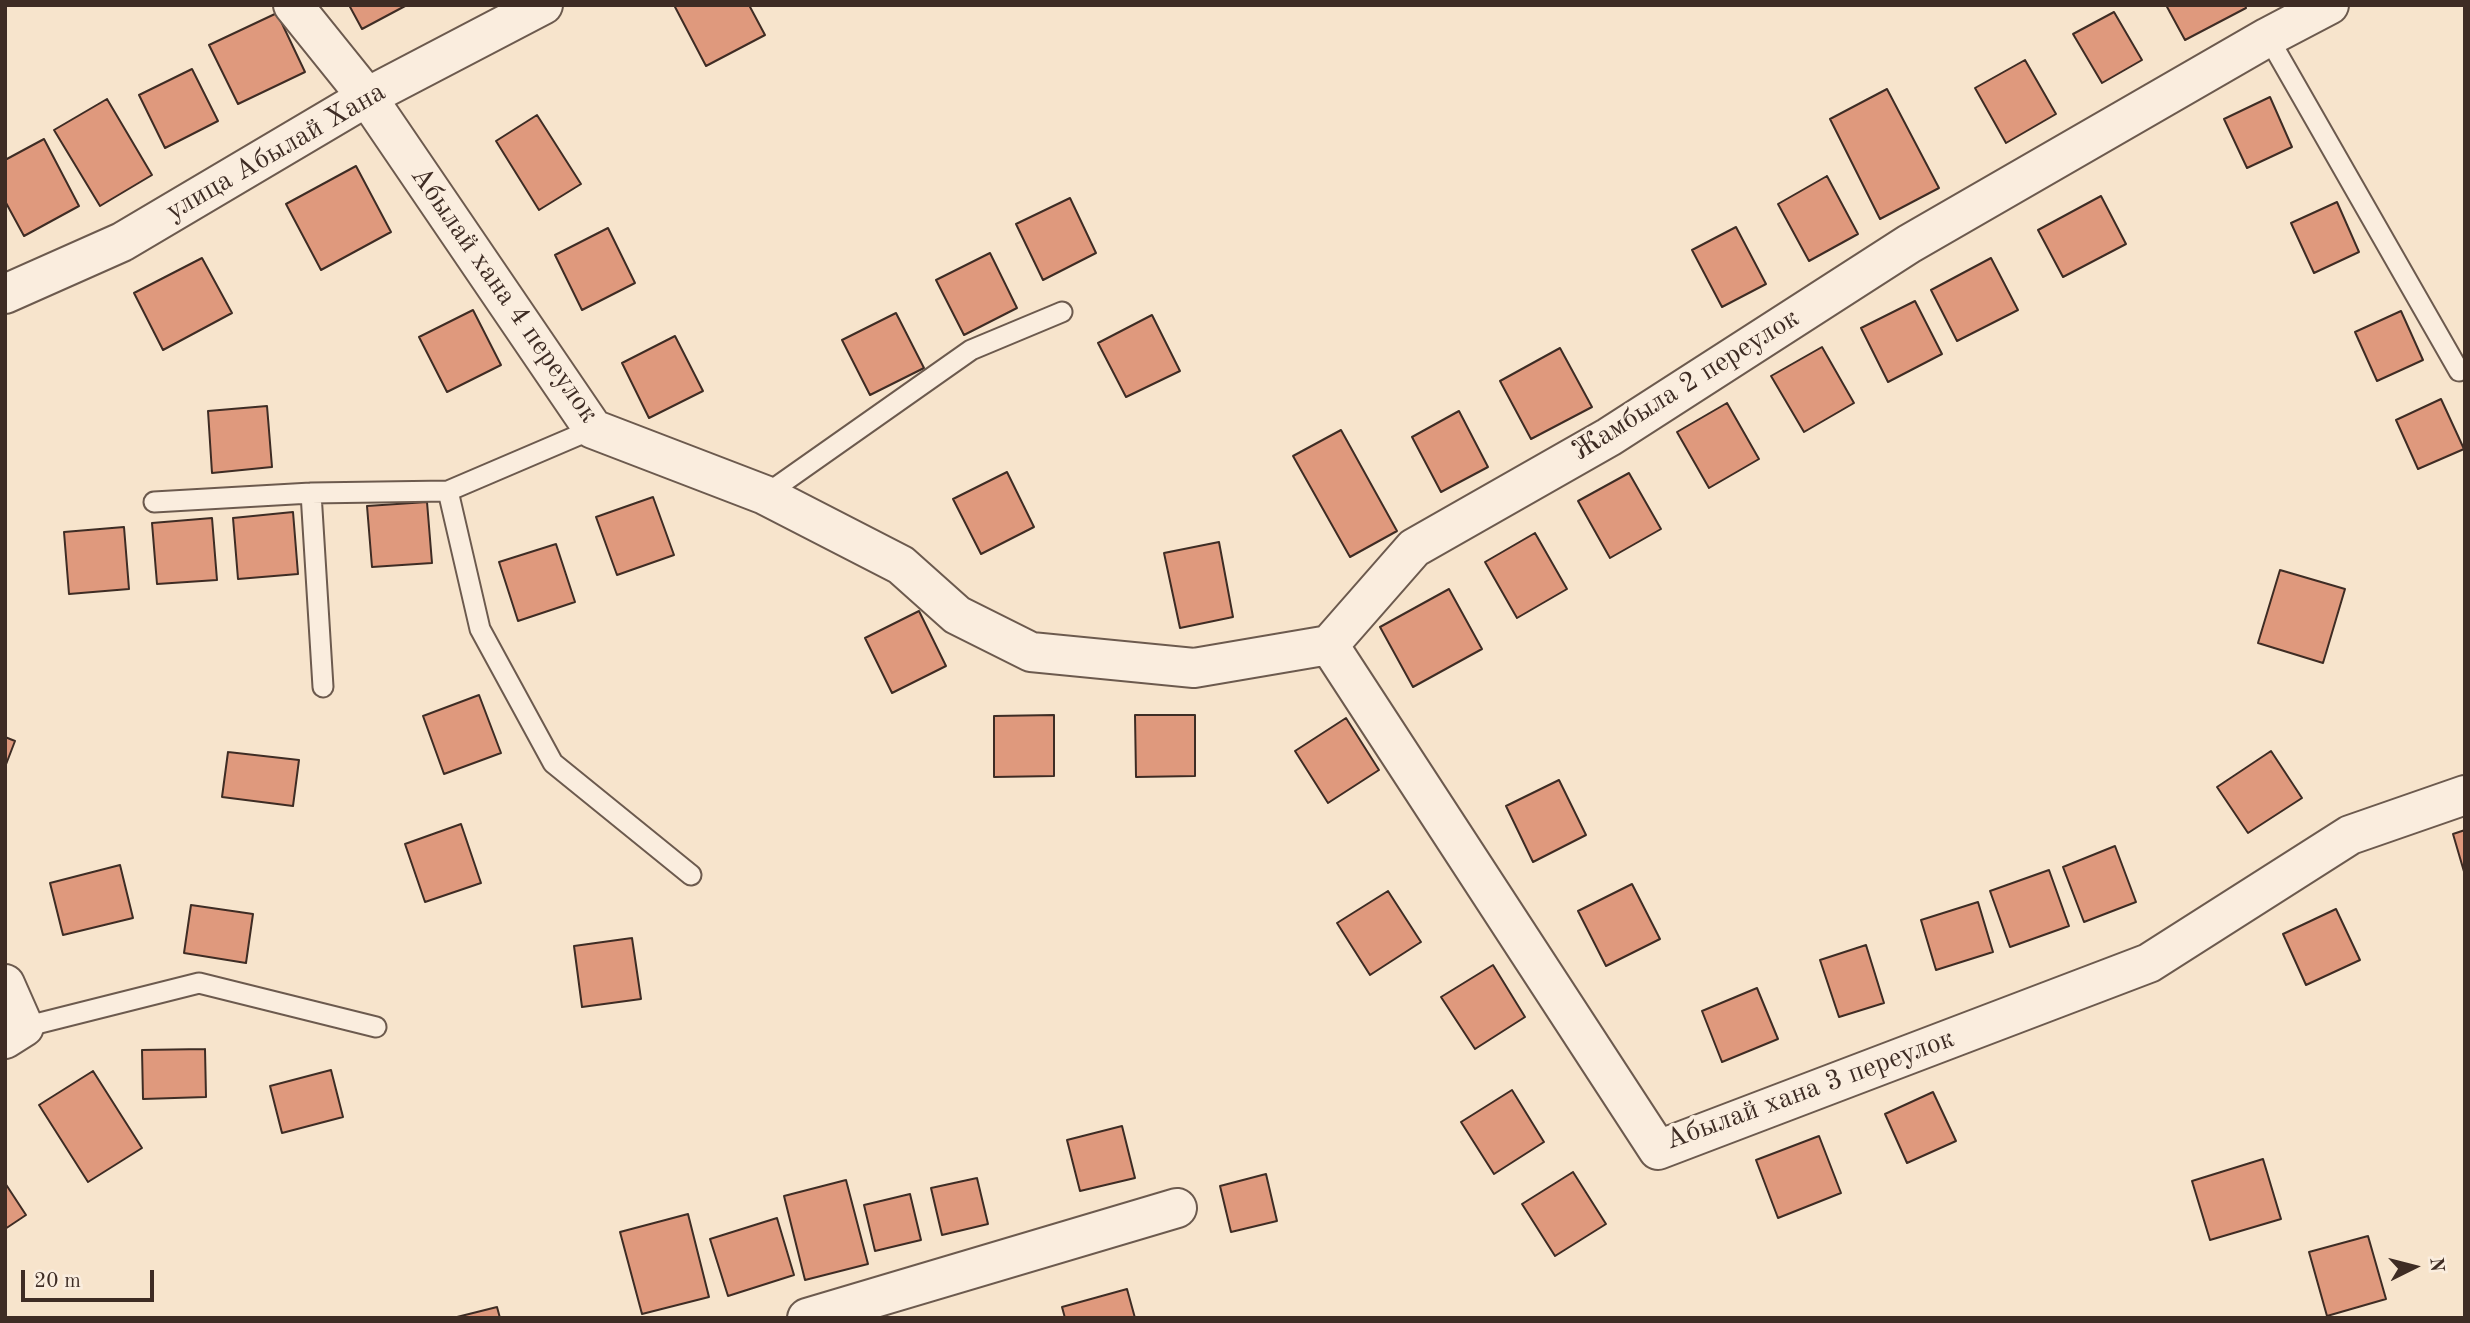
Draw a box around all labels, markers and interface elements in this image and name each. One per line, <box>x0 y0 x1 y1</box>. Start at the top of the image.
street label: улица Абылай Хана <box>160 75 392 229</box>
street label: Абылай хана 4 переулок <box>403 160 605 430</box>
street label: Жамбыла 2 переулок <box>1566 302 1806 468</box>
street label: Абылай хана 3 переулок <box>1661 1022 1959 1158</box>
north arrow <box>2379 1232 2449 1302</box>
scale bar <box>24 1256 158 1300</box>
text: N <box>2425 1257 2446 1273</box>
text: 20 m <box>34 1271 81 1292</box>

